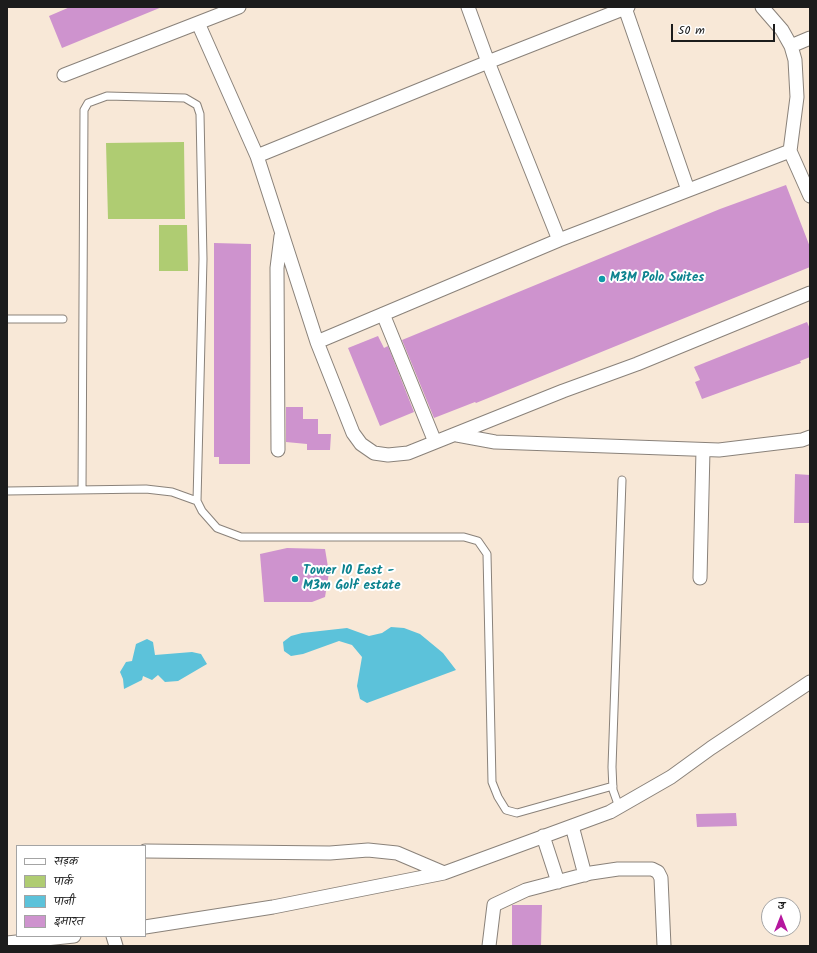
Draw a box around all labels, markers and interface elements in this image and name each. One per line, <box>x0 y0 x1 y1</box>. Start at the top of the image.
scale bar <box>673 16 777 42</box>
text: 50 m <box>678 21 705 40</box>
place label: M3M Polo Suites <box>610 271 704 287</box>
marker: M3M Polo Suites <box>597 274 607 284</box>
place label: Tower 10 East - M3m Golf estate <box>303 564 401 595</box>
marker: Tower 10 East - M3m Golf estate <box>290 574 300 584</box>
legend <box>16 845 146 937</box>
text: सड़क <box>54 852 78 871</box>
text: पार्क <box>54 872 73 891</box>
text: पानी <box>54 892 75 911</box>
north arrow <box>761 897 801 937</box>
text: उ <box>778 897 784 915</box>
text: इमारत <box>54 912 84 931</box>

